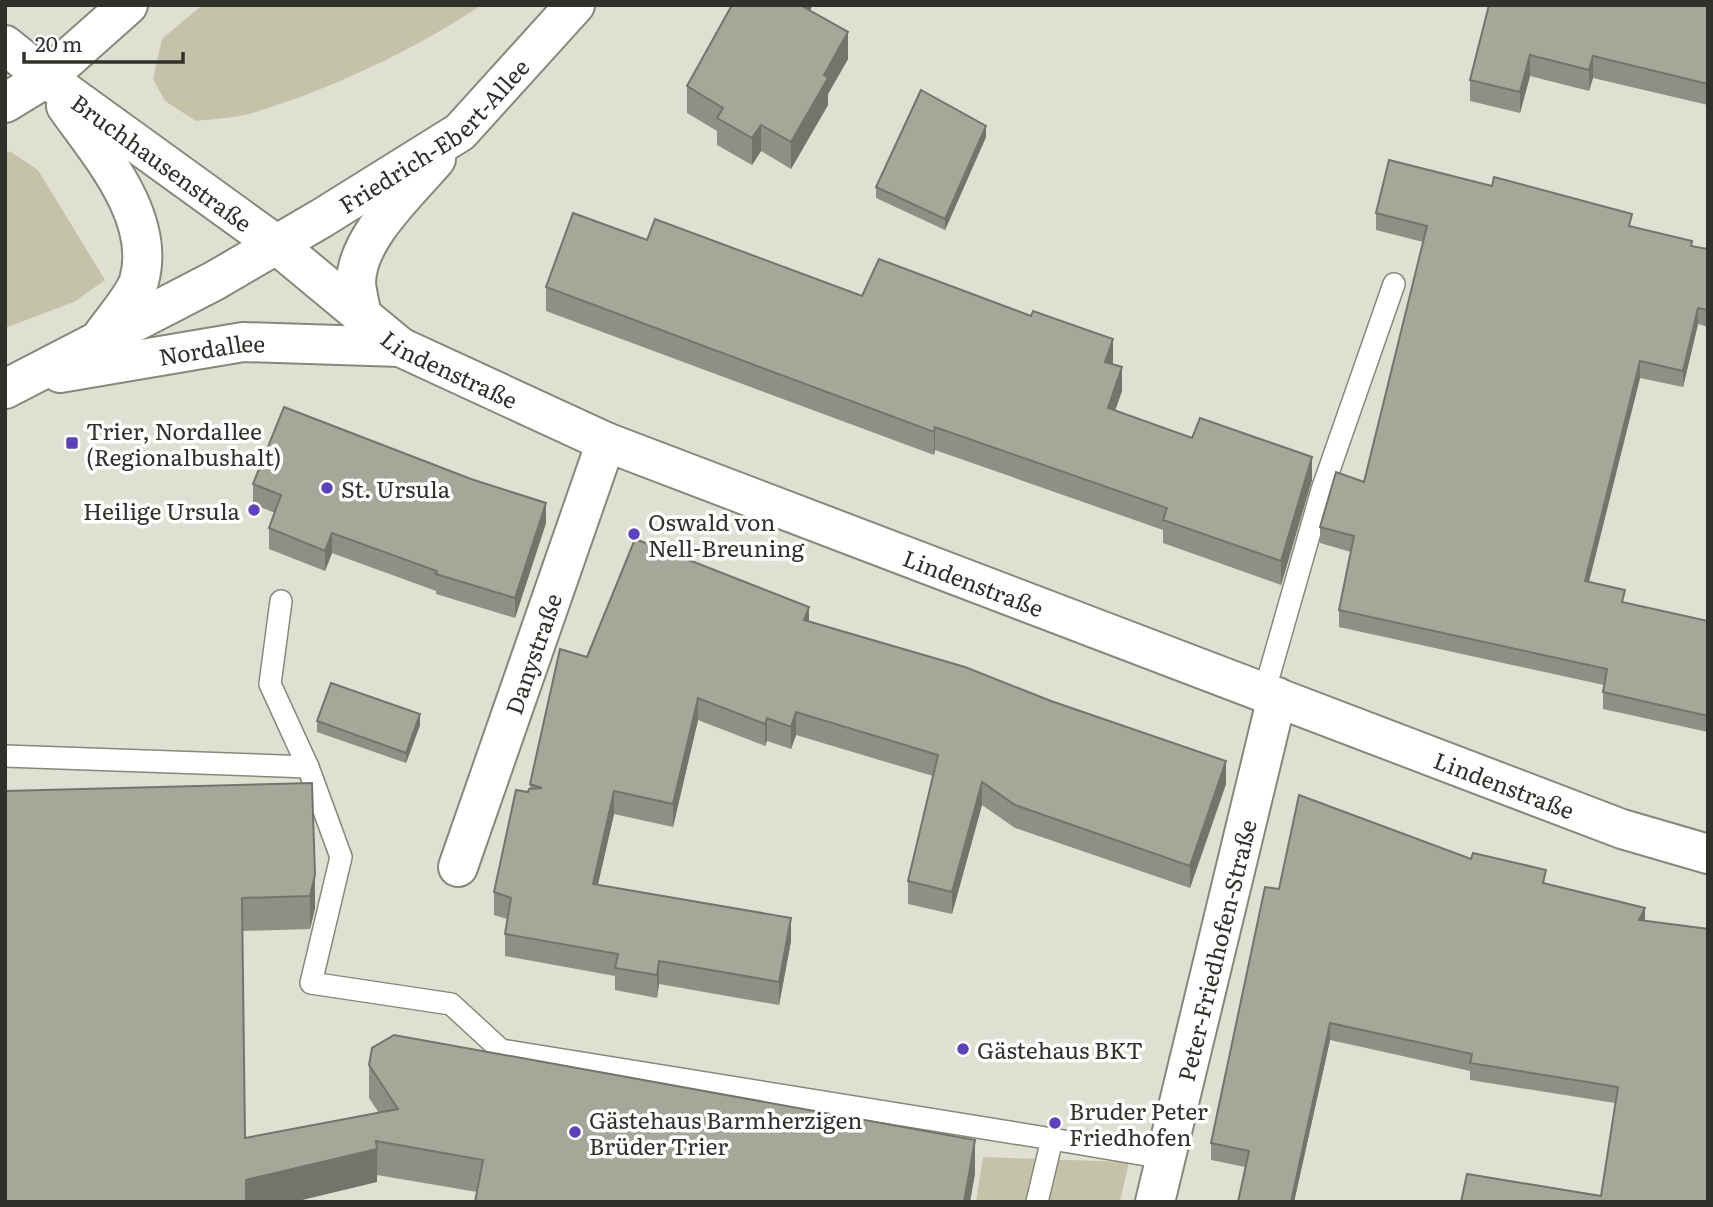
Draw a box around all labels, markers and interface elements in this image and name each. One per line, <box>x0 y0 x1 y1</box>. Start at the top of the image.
scale bar <box>24 21 184 65</box>
text: 20 m <box>35 27 82 58</box>
street label: Friedrich-Ebert-Allee <box>332 50 536 221</box>
street label: Bruchhausenstraße <box>65 85 260 239</box>
street label: Lindenstraße <box>374 321 524 416</box>
street label: Nordallee <box>156 325 266 373</box>
place label: Trier, Nordallee (Regionalbushalt) <box>86 413 281 473</box>
marker: Trier, Nordallee (Regionalbushalt) <box>64 435 80 451</box>
place label: St. Ursula <box>341 471 451 505</box>
marker: St. Ursula <box>319 480 335 496</box>
place label: Heilige Ursula <box>83 493 241 527</box>
marker: Heilige Ursula <box>246 502 262 518</box>
place label: Oswald von Nell-Breuning <box>648 504 805 564</box>
marker: Oswald von Nell-Breuning <box>626 526 642 542</box>
street label: Lindenstraße <box>898 540 1049 624</box>
street label: Danystraße <box>496 588 569 719</box>
street label: Lindenstraße <box>1429 742 1580 826</box>
street label: Peter-Friedhofen-Straße <box>1168 816 1264 1085</box>
place label: Gästehaus BKT <box>977 1032 1143 1066</box>
marker: Gästehaus BKT <box>955 1041 971 1057</box>
place label: Bruder Peter Friedhofen <box>1069 1093 1208 1153</box>
place label: Gästehaus Barmherzigen Brüder Trier <box>589 1102 862 1162</box>
marker: Bruder Peter Friedhofen <box>1047 1115 1063 1131</box>
marker: Gästehaus Barmherzigen Brüder Trier <box>567 1124 583 1140</box>

